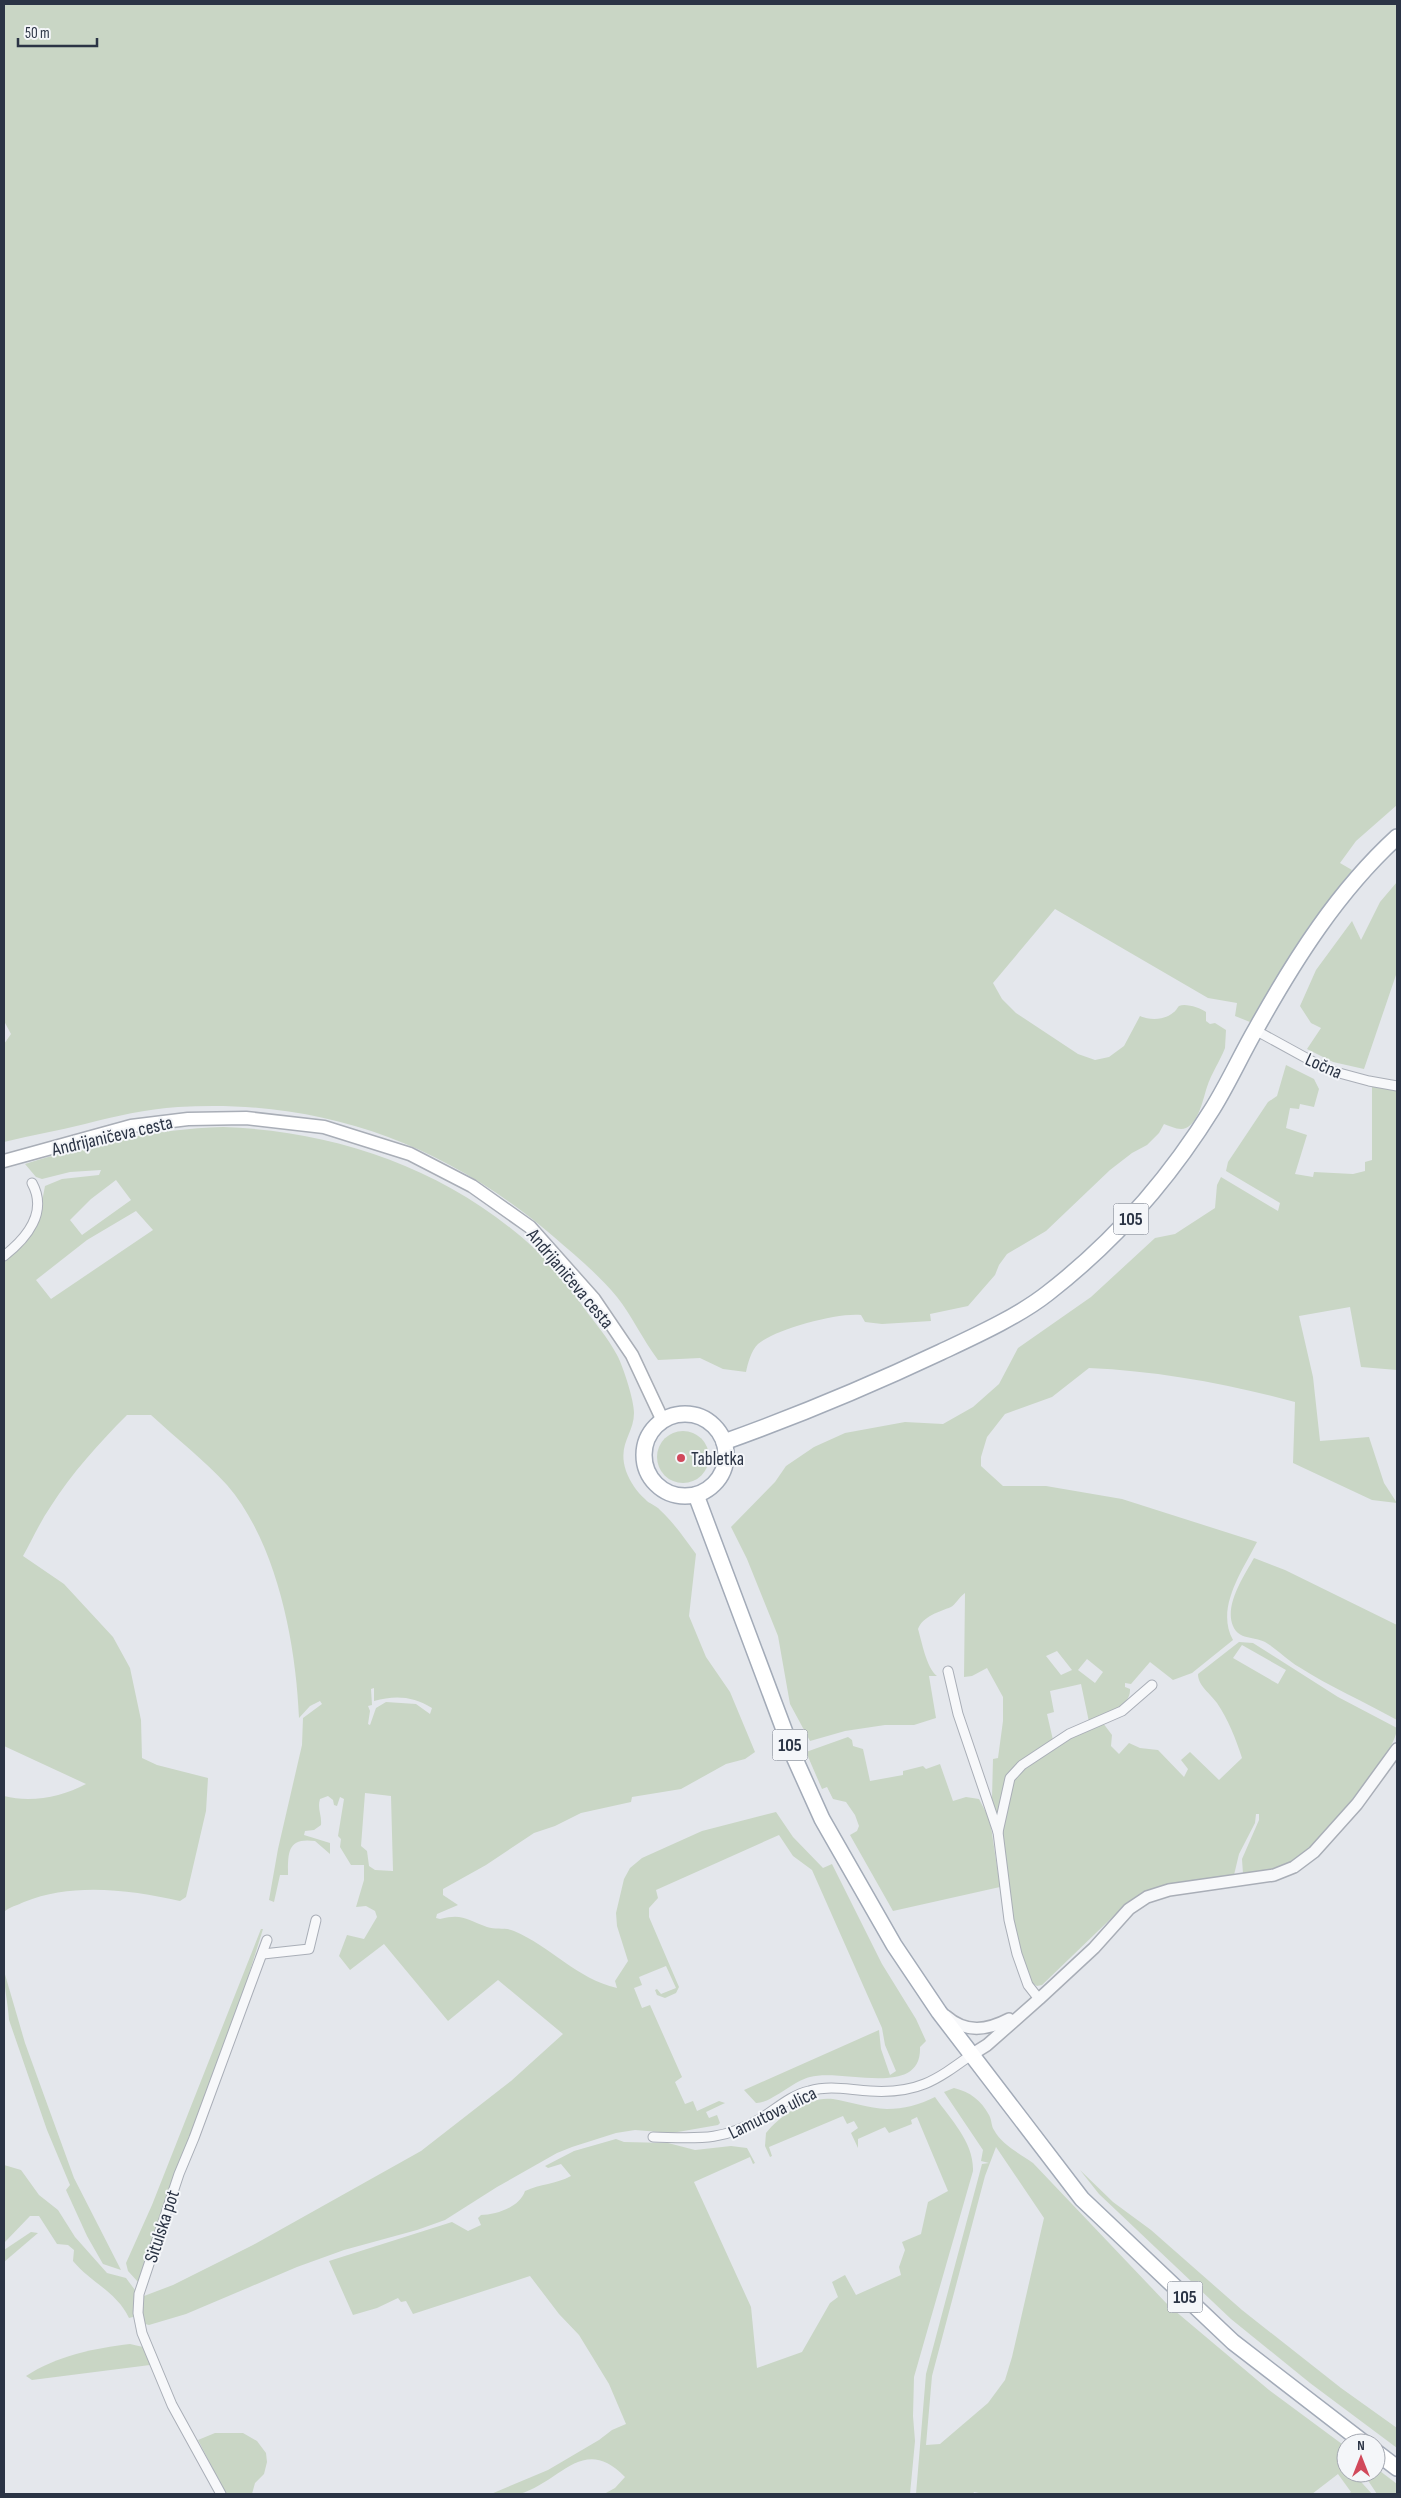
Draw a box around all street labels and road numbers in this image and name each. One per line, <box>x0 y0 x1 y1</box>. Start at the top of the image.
street label: Ločna <box>1302 1048 1345 1085</box>
street label: Andrijaničeva cesta <box>49 1111 175 1162</box>
road number: 105 <box>1114 1204 1148 1234</box>
street label: Andrijaničeva cesta <box>521 1224 618 1334</box>
road number: 105 <box>772 1730 808 1760</box>
street label: Lamutova ulica <box>725 2082 821 2145</box>
street label: Situlska pot <box>140 2187 185 2266</box>
road number: 105 <box>1168 2282 1202 2312</box>

